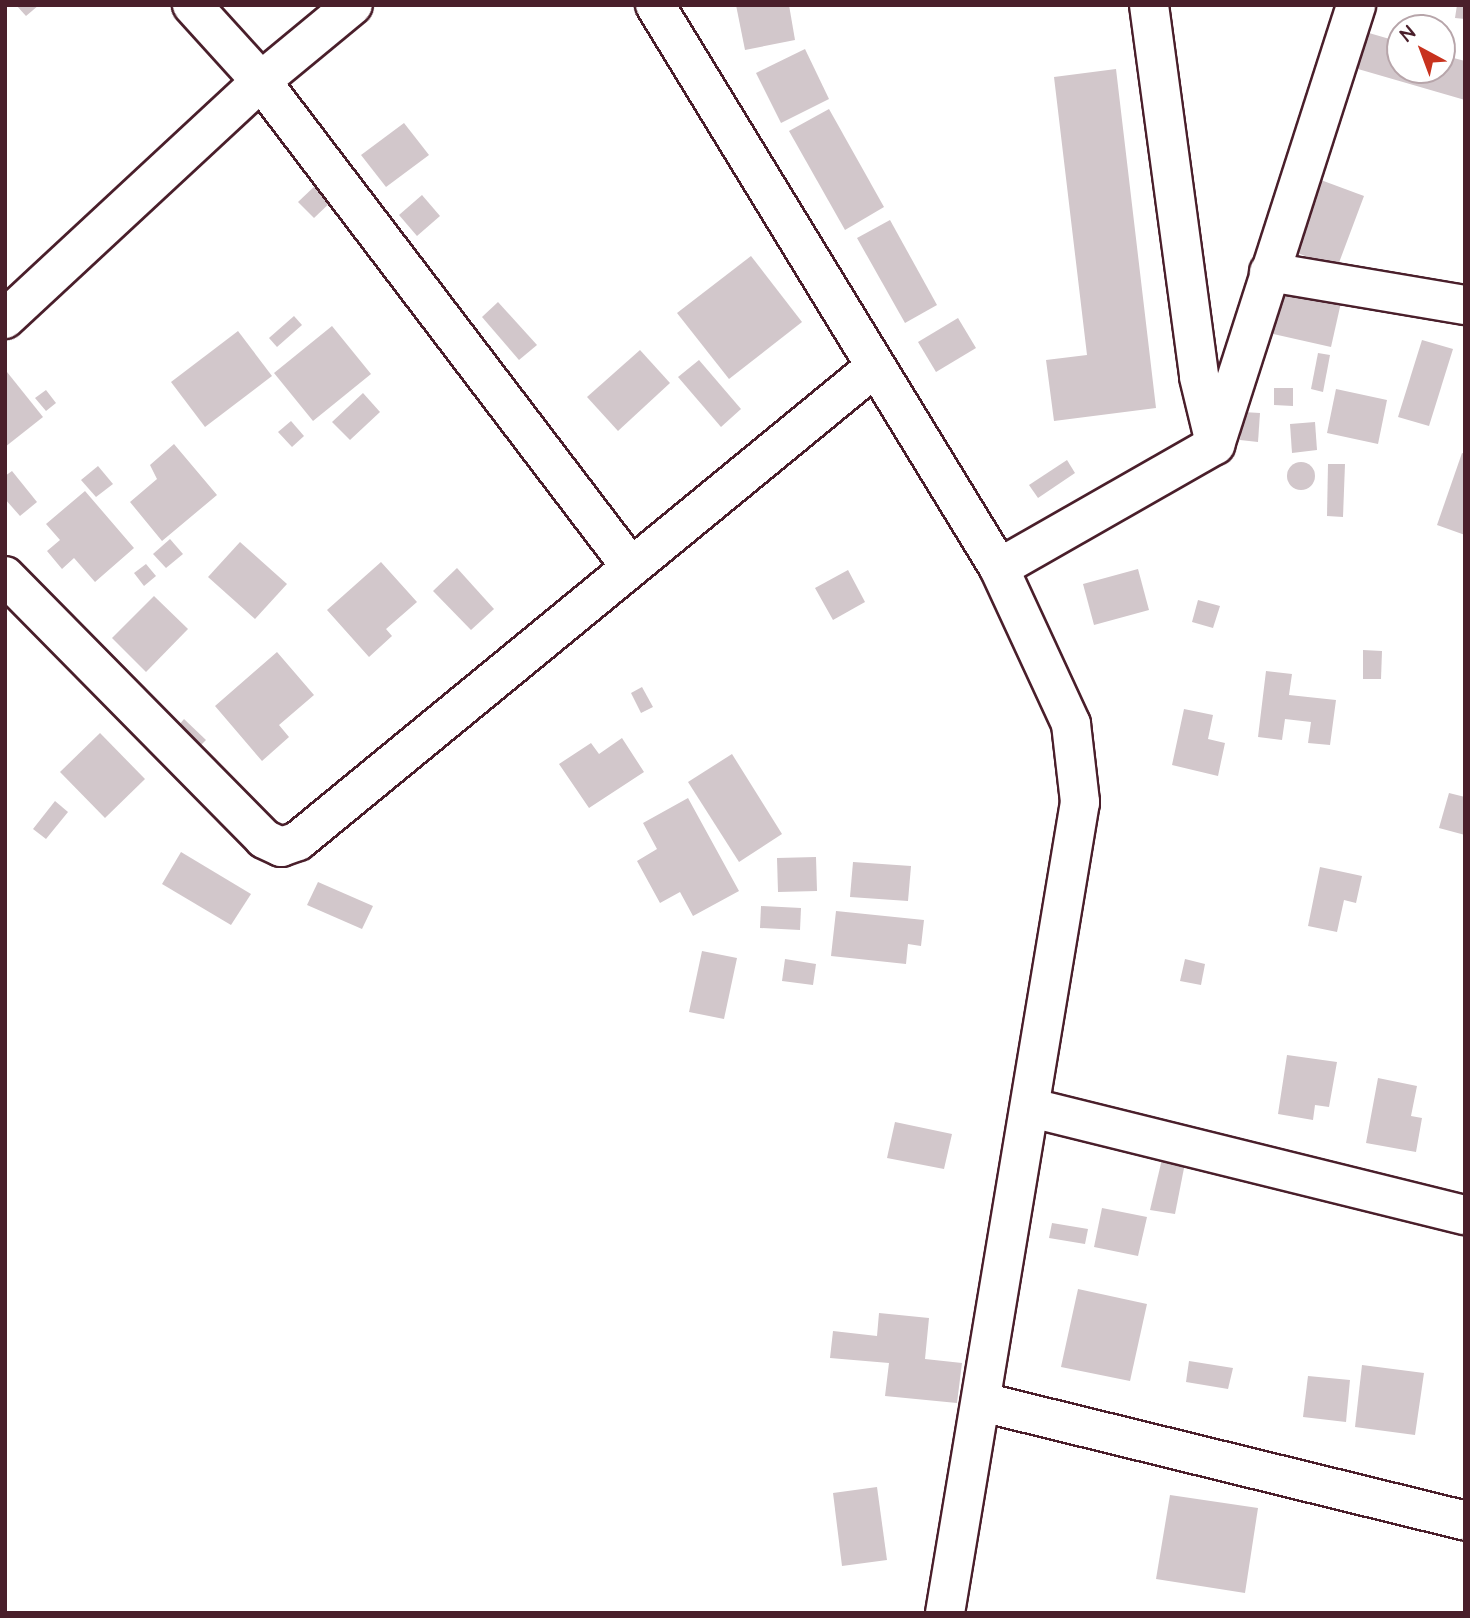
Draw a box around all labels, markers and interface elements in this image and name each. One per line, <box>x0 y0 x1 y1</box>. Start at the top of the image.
north arrow <box>1386 14 1456 84</box>
text: N <box>1395 20 1422 48</box>

